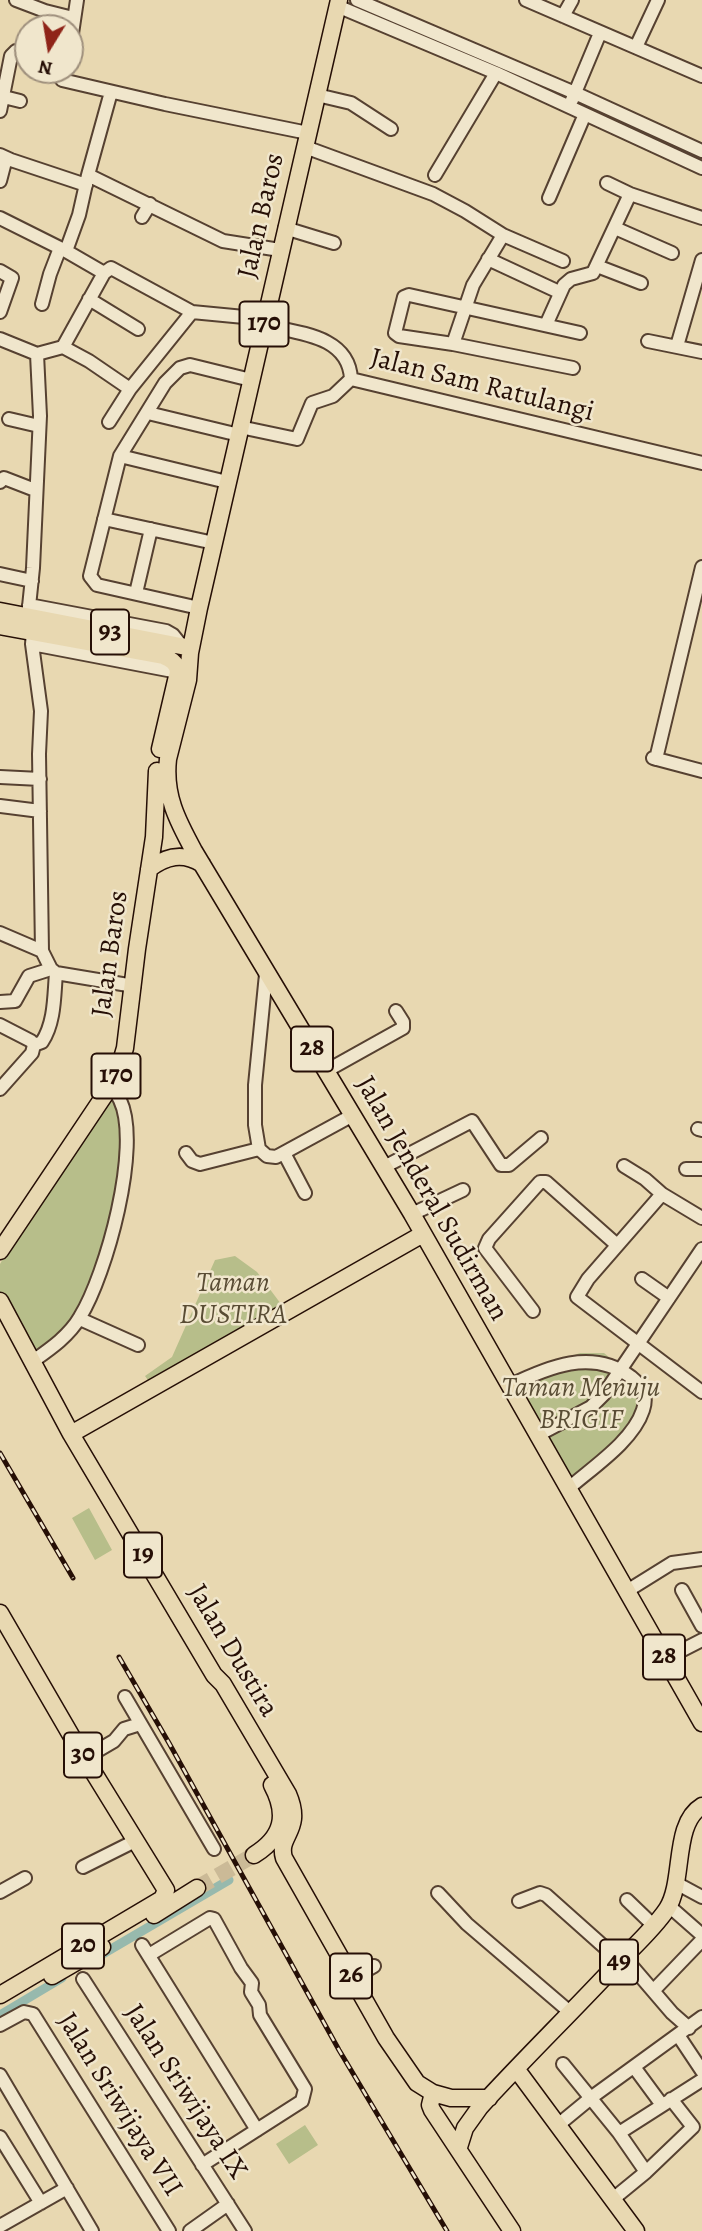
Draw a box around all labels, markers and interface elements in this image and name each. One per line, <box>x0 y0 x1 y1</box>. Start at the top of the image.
north arrow <box>14 14 84 84</box>
text: N <box>36 54 55 82</box>
street label: Jalan Baros <box>231 150 293 282</box>
road number: 170 <box>240 302 288 346</box>
street label: Jalan Sam Ratulangi <box>367 342 597 430</box>
road number: 93 <box>91 610 129 654</box>
street label: Jalan Baros <box>85 889 137 1019</box>
road number: 28 <box>291 1026 333 1072</box>
road number: 170 <box>92 1054 140 1098</box>
street label: Jalan Jenderal Sudirman <box>347 1071 515 1327</box>
park label: Taman DUSTIRA <box>179 1267 287 1333</box>
park label: Taman Menuju BRIGIF <box>502 1372 660 1438</box>
road number: 19 <box>124 1532 162 1578</box>
street label: Jalan Dustira <box>179 1579 285 1723</box>
road number: 28 <box>643 1634 685 1680</box>
road number: 30 <box>64 1732 102 1778</box>
road number: 20 <box>62 1924 104 1968</box>
road number: 49 <box>600 1940 638 1984</box>
road number: 26 <box>330 1954 372 1998</box>
street label: Jalan Sriwijaya IX <box>116 1998 254 2186</box>
street label: Jalan Sriwijaya VII <box>49 2007 189 2203</box>

